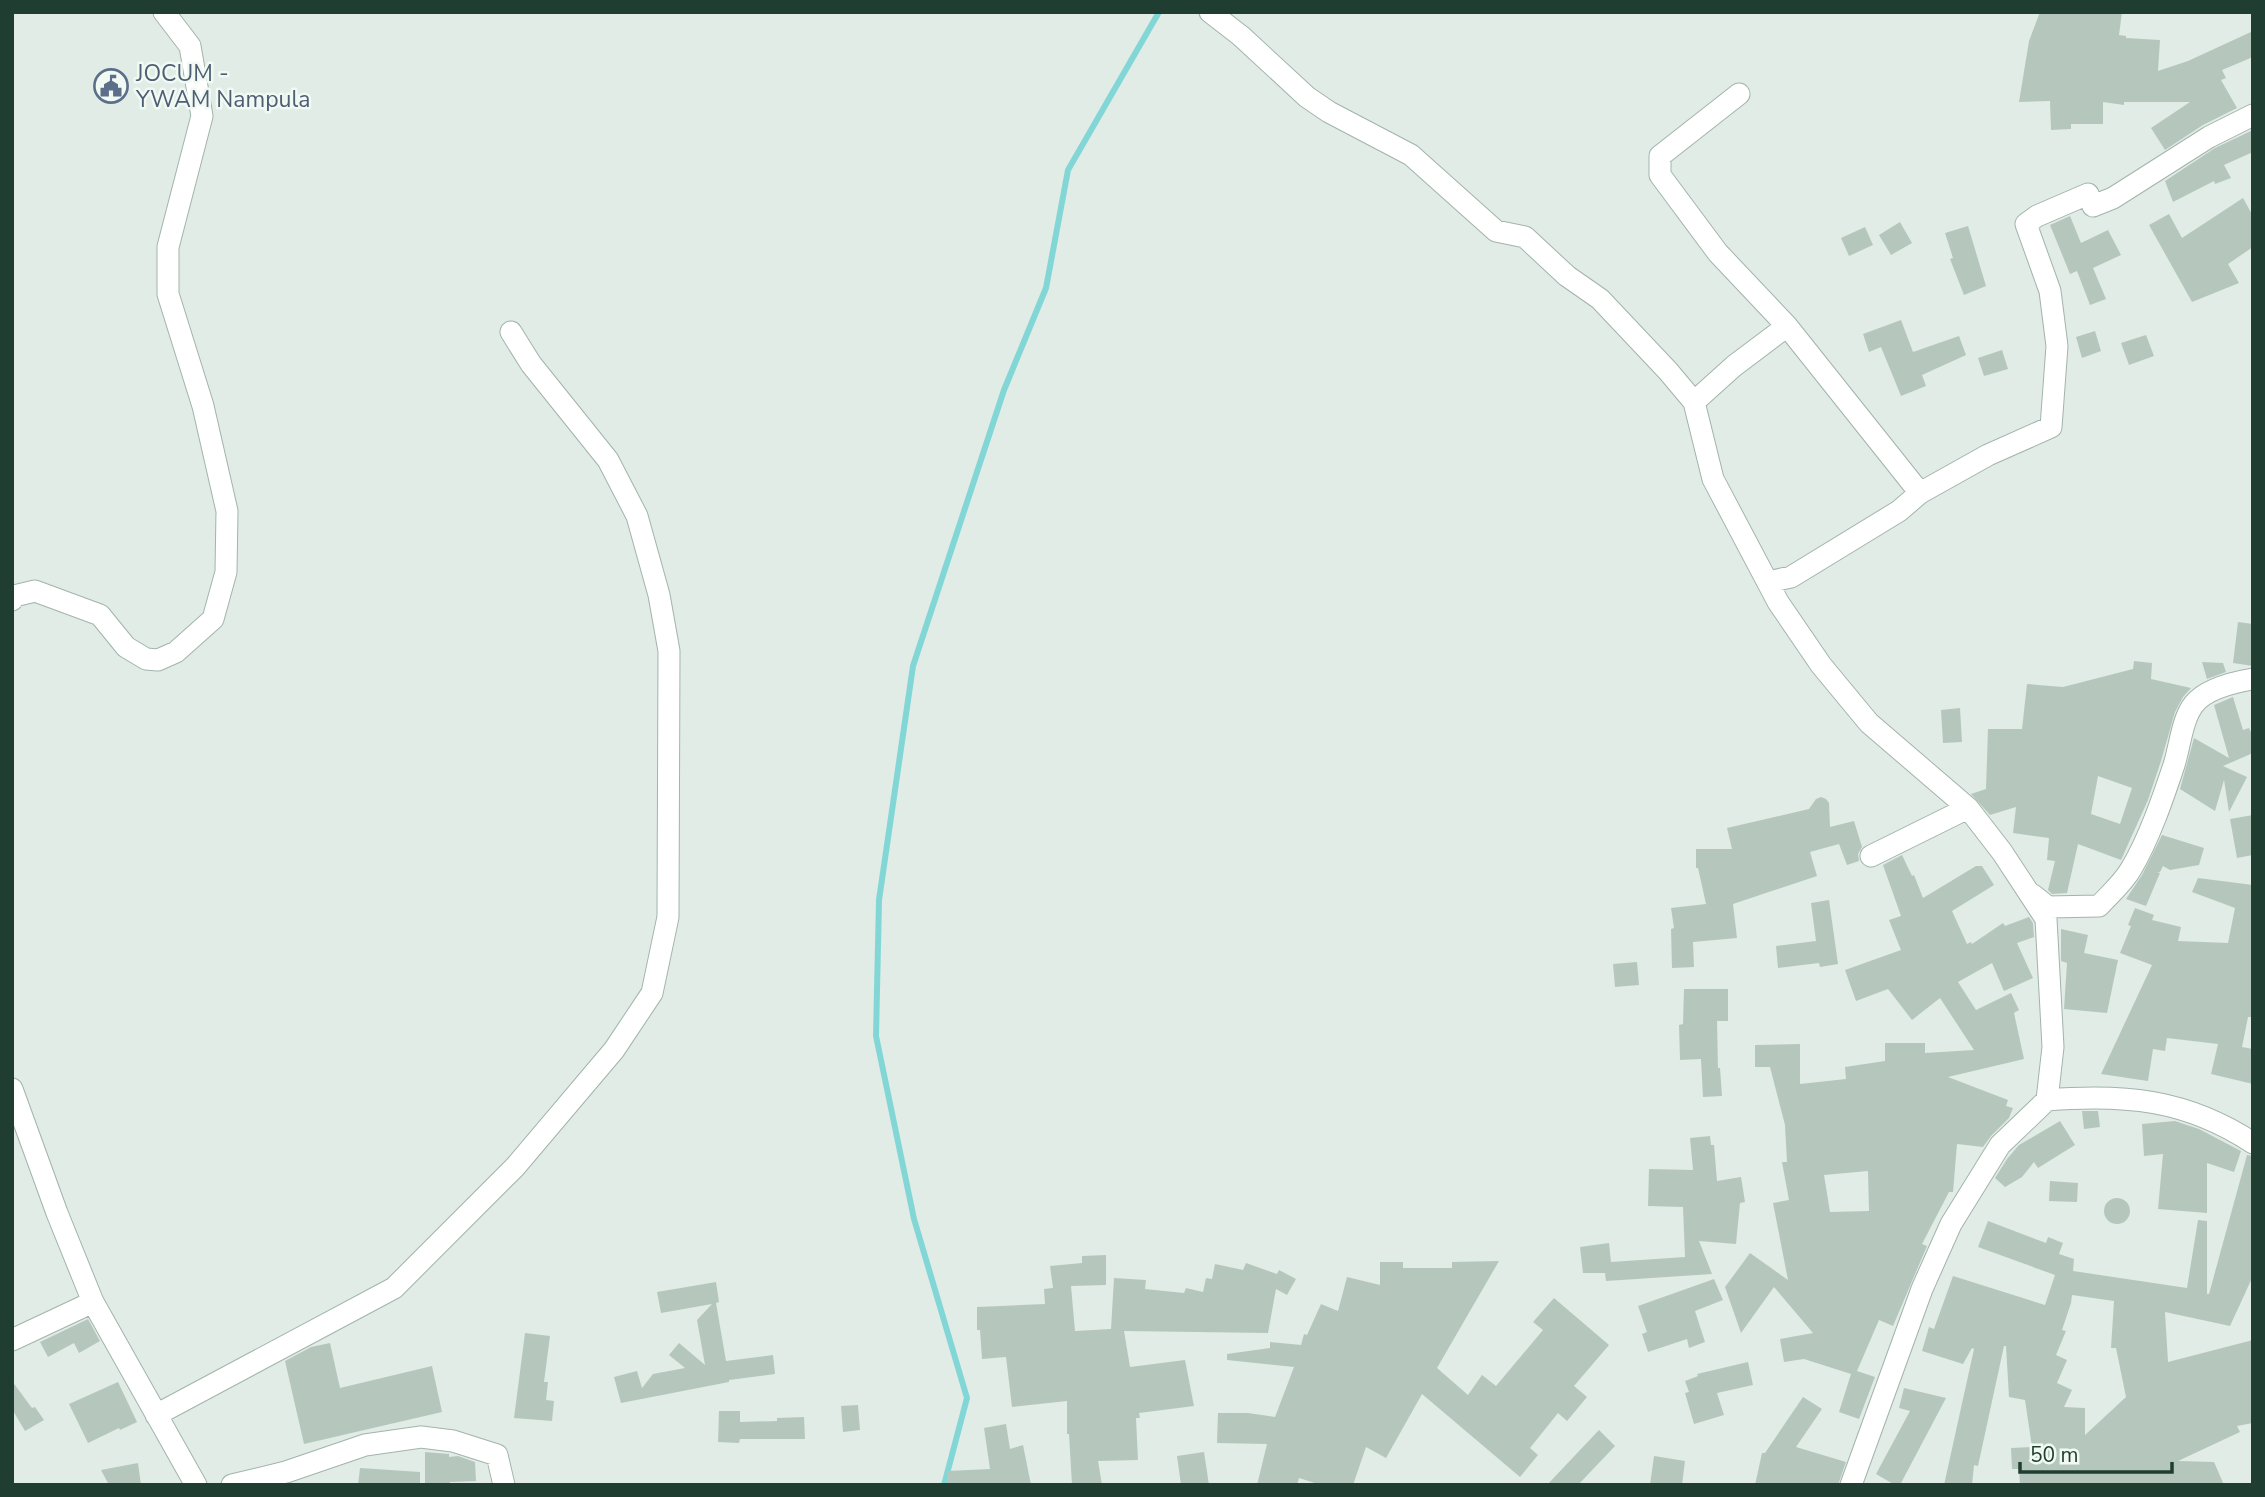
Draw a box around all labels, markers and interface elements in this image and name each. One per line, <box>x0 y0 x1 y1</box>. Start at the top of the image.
place label: JOCUM - YWAM Nampula <box>135 58 311 115</box>
public building icon: JOCUM - YWAM Nampula <box>92 67 130 105</box>
scale bar <box>2020 1430 2172 1474</box>
text: 50 m <box>2030 1441 2079 1469</box>

